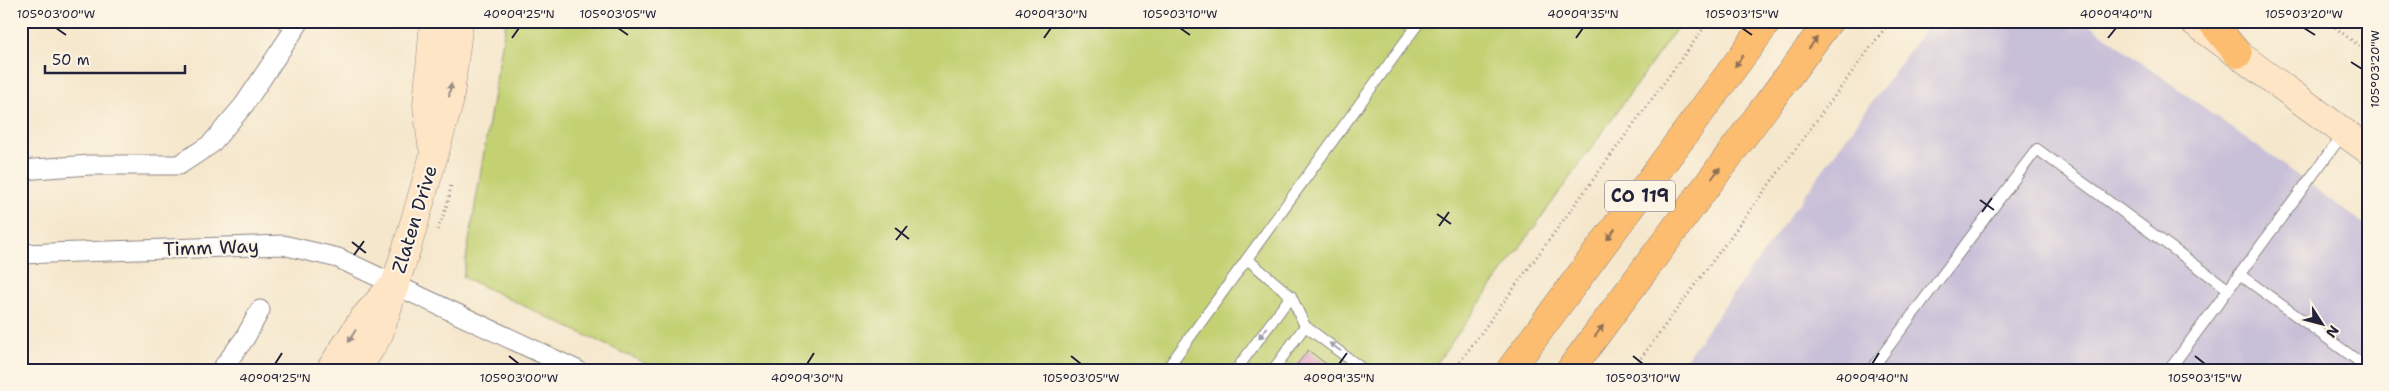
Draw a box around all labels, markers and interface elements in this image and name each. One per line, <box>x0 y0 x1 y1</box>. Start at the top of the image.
text: 105°03'00"W <box>17 6 95 22</box>
text: 40°09'25"N <box>483 6 555 22</box>
text: 105°03'05"W <box>579 6 657 22</box>
text: 40°09'30"N <box>1015 6 1087 22</box>
text: 105°03'10"W <box>1142 6 1218 22</box>
text: 40°09'35"N <box>1547 6 1619 22</box>
text: 105°03'15"W <box>1705 6 1779 22</box>
text: 40°09'40"N <box>2080 6 2152 22</box>
text: 105°03'20"W <box>2265 6 2343 22</box>
text: 105°03'20"W <box>2367 30 2383 108</box>
one-way arrow <box>1808 36 1818 50</box>
scale bar <box>45 42 185 74</box>
text: 50 m <box>52 50 90 70</box>
one-way arrow <box>1734 54 1744 68</box>
one-way arrow <box>446 81 454 97</box>
street label: Zlaten Drive <box>386 162 443 276</box>
one-way arrow <box>1711 166 1721 180</box>
road number: CO 119 <box>1605 180 1675 212</box>
one-way arrow <box>1606 227 1617 240</box>
street label: Timm Way <box>163 233 259 262</box>
north arrow <box>2296 298 2346 348</box>
text: N <box>2322 322 2343 341</box>
one-way arrow <box>1594 324 1604 338</box>
one-way arrow <box>1258 326 1268 340</box>
one-way arrow <box>348 329 357 342</box>
one-way arrow <box>1328 342 1342 352</box>
text: 40°09'25"N <box>239 370 311 386</box>
text: 105°03'00"W <box>480 370 558 386</box>
text: 40°09'30"N <box>771 370 843 386</box>
text: 105°03'05"W <box>1042 370 1120 386</box>
text: 40°09'35"N <box>1303 370 1375 386</box>
text: 105°03'10"W <box>1605 370 1681 386</box>
text: 40°09'40"N <box>1836 370 1908 386</box>
text: 105°03'15"W <box>2168 370 2242 386</box>

